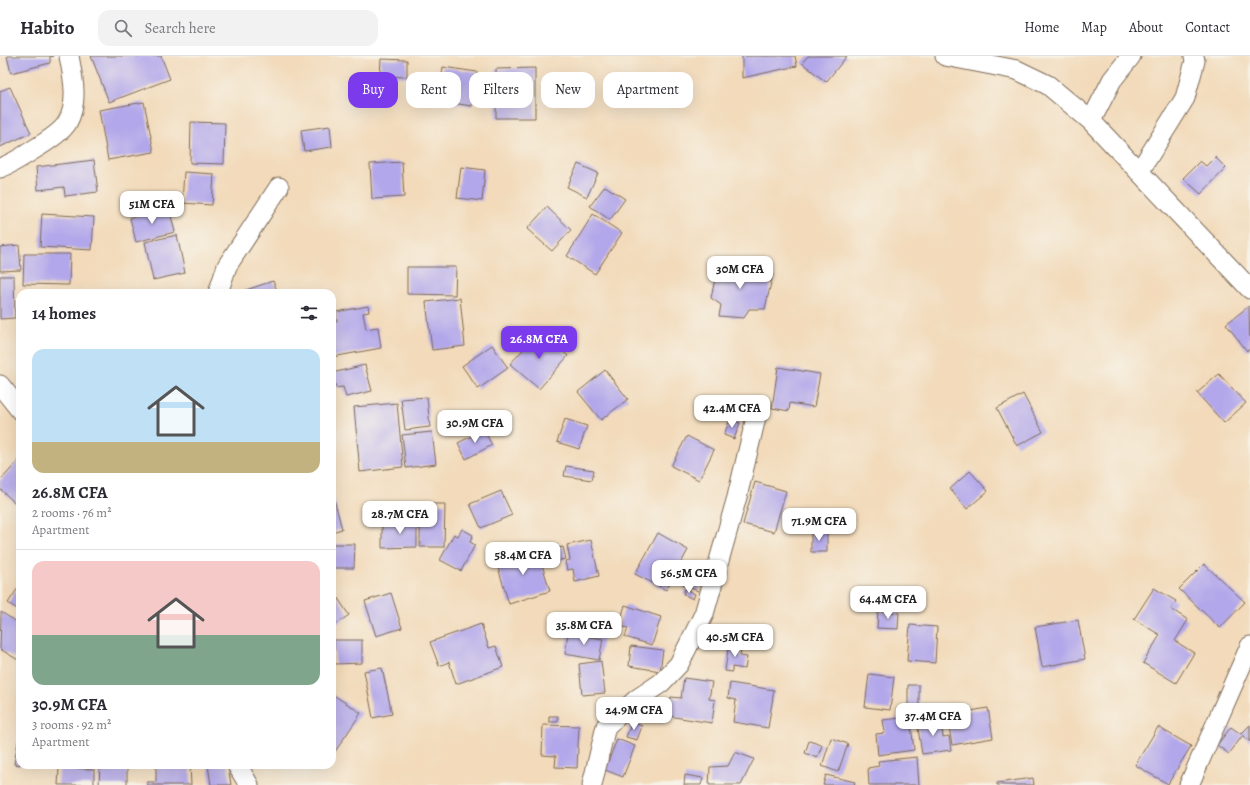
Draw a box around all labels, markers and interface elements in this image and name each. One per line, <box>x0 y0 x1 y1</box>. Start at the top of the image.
search box <box>98 10 378 46</box>
text: Habito <box>20 15 74 41</box>
icon: search <box>112 17 134 39</box>
text: Search here <box>144 18 216 38</box>
text: Home <box>1024 18 1059 37</box>
text: Map <box>1081 18 1107 37</box>
text: About <box>1129 18 1163 37</box>
text: Contact <box>1185 18 1230 37</box>
chip: Buy <box>348 72 398 108</box>
chip: Rent <box>406 72 461 108</box>
chip: Filters <box>469 72 533 108</box>
chip: New <box>541 72 595 108</box>
chip: Apartment <box>603 72 693 108</box>
pin: 51M CFA <box>115 191 189 225</box>
text: 51M CFA <box>129 195 175 212</box>
pin: 30M CFA <box>703 256 777 290</box>
text: 30M CFA <box>716 260 764 277</box>
text: 14 homes <box>32 302 96 325</box>
icon: filters <box>298 302 320 324</box>
pin: 26.8M CFA <box>493 326 585 360</box>
text: 26.8M CFA <box>510 330 568 347</box>
icon: home <box>140 375 212 447</box>
pin: 42.4M CFA <box>686 395 778 429</box>
text: 42.4M CFA <box>703 399 761 416</box>
pin: 30.9M CFA <box>429 410 521 444</box>
text: 30.9M CFA <box>446 414 504 431</box>
text: 26.8M CFA <box>32 481 108 504</box>
pin: 28.7M CFA <box>354 501 446 535</box>
text: 2 rooms · 76 m² <box>32 504 111 521</box>
text: 28.7M CFA <box>371 505 429 522</box>
pin: 71.9M CFA <box>773 508 865 542</box>
text: 71.9M CFA <box>791 512 847 529</box>
text: Apartment <box>32 521 90 538</box>
pin: 58.4M CFA <box>477 542 569 576</box>
text: 58.4M CFA <box>494 546 552 563</box>
pin: 56.5M CFA <box>643 560 735 594</box>
text: 56.5M CFA <box>661 564 717 581</box>
pin: 64.4M CFA <box>842 586 934 620</box>
icon: home <box>140 587 212 659</box>
text: 64.4M CFA <box>859 590 917 607</box>
pin: 35.8M CFA <box>538 612 630 646</box>
text: 35.8M CFA <box>556 616 612 633</box>
pin: 40.5M CFA <box>689 624 781 658</box>
text: 40.5M CFA <box>706 628 764 645</box>
text: 30.9M CFA <box>32 693 107 716</box>
pin: 24.9M CFA <box>588 697 680 731</box>
text: 24.9M CFA <box>605 701 663 718</box>
pin: 37.4M CFA <box>887 703 979 737</box>
text: 37.4M CFA <box>905 707 961 724</box>
text: 3 rooms · 92 m² <box>32 716 111 733</box>
text: Apartment <box>32 733 90 750</box>

